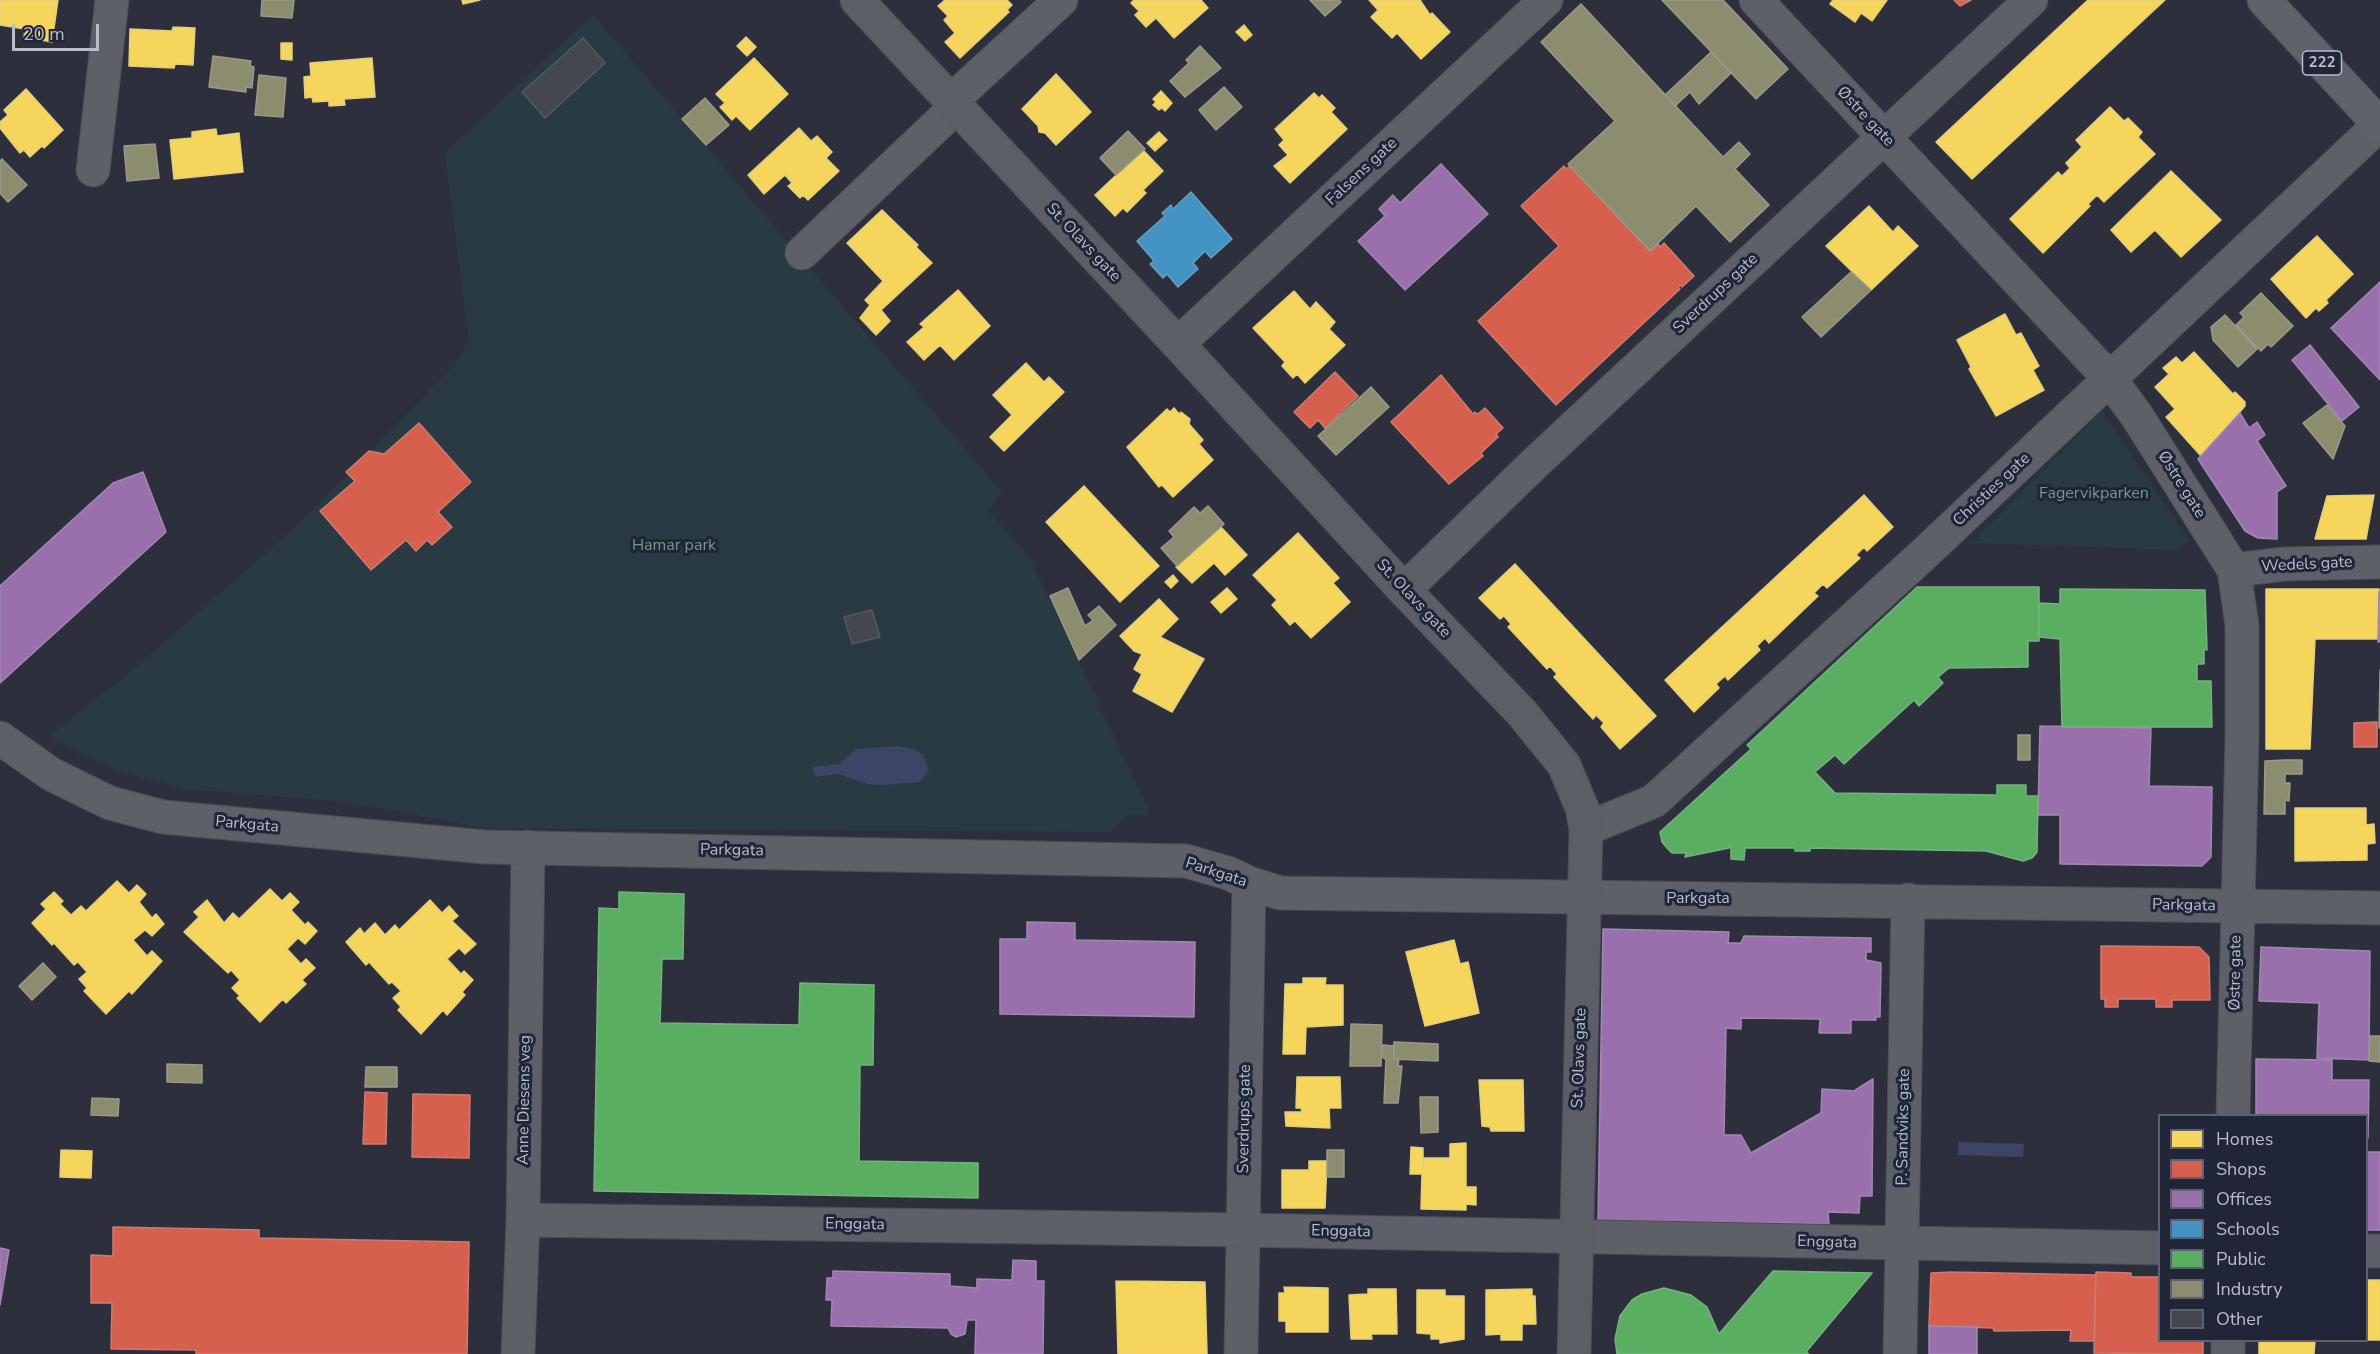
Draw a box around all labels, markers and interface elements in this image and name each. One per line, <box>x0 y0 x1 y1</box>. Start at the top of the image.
scale bar <box>15 12 102 50</box>
text: 20 m <box>23 22 65 46</box>
road number: 222 <box>2302 51 2342 75</box>
street label: Østre gate <box>1832 83 1898 151</box>
street label: Falsens gate <box>1322 134 1402 210</box>
street label: St. Olavs gate <box>1042 200 1124 286</box>
street label: Sverdrups gate <box>1670 250 1762 338</box>
street label: Østre gate <box>2153 448 2209 522</box>
street label: Christies gate <box>1949 449 2035 531</box>
park label: Fagervikparken <box>2039 484 2149 504</box>
park label: Hamar park <box>632 536 716 556</box>
street label: Wedels gate <box>2261 553 2353 577</box>
street label: St. Olavs gate <box>1372 556 1454 642</box>
street label: Parkgata <box>214 813 280 837</box>
street label: Parkgata <box>700 841 764 861</box>
street label: Parkgata <box>1183 854 1249 892</box>
street label: Parkgata <box>1666 889 1730 909</box>
street label: Parkgata <box>2152 896 2216 916</box>
street label: Østre gate <box>2226 935 2246 1011</box>
street label: St. Olavs gate <box>1569 1007 1591 1109</box>
street label: Anne Diesens veg <box>514 1035 536 1165</box>
street label: Sverdrups gate <box>1234 1064 1256 1174</box>
street label: P. Sandviks gate <box>1893 1068 1915 1186</box>
legend <box>2158 1114 2368 1342</box>
text: Homes <box>2216 1127 2273 1151</box>
text: Shops <box>2216 1157 2266 1181</box>
text: Offices <box>2216 1187 2272 1211</box>
street label: Enggata <box>825 1215 885 1235</box>
text: Schools <box>2216 1217 2280 1241</box>
street label: Enggata <box>1311 1222 1371 1242</box>
street label: Enggata <box>1797 1232 1857 1254</box>
text: Public <box>2216 1247 2266 1271</box>
text: Industry <box>2216 1277 2283 1301</box>
text: Other <box>2216 1307 2262 1331</box>

